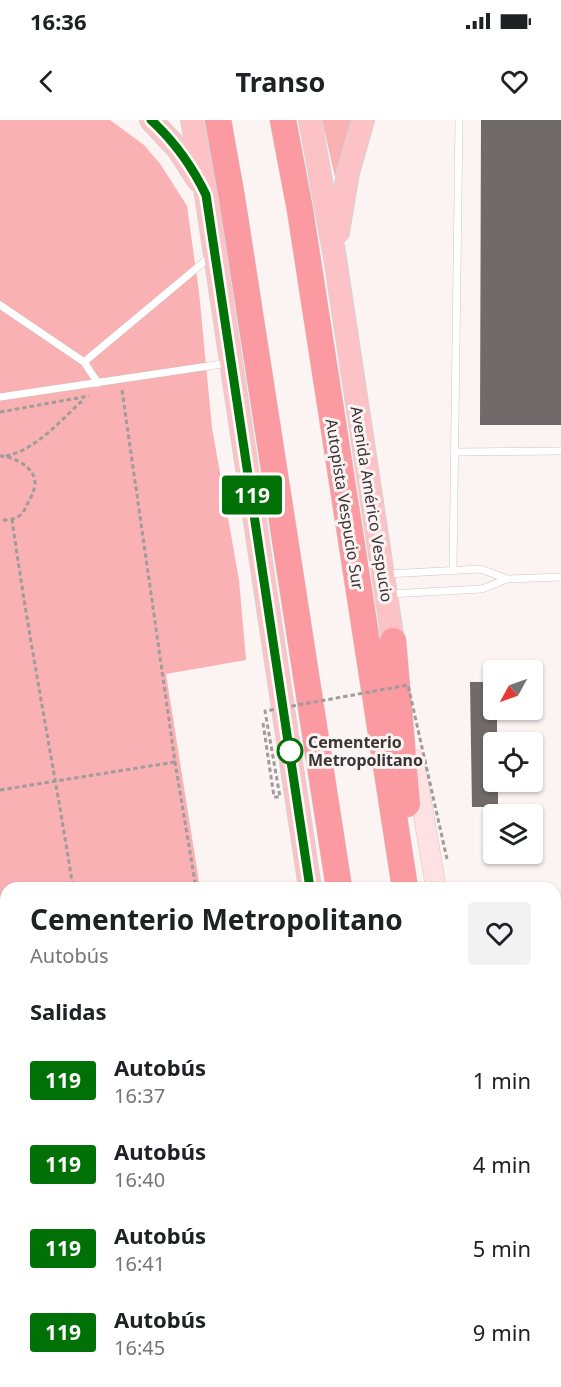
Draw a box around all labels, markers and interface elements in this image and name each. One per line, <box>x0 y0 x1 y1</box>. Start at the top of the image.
text: 16:36 <box>30 6 87 36</box>
text: Transo <box>236 63 325 100</box>
icon: back <box>30 65 63 98</box>
icon: heart <box>498 65 531 98</box>
street label: Avenida Américo Vespucio <box>346 404 398 604</box>
street label: Autopista Vespucio Sur <box>321 417 369 591</box>
line badge: 119 <box>218 476 286 514</box>
text: 119 <box>234 481 270 509</box>
north arrow <box>483 660 543 720</box>
map controls <box>483 660 543 864</box>
place label: Cementerio Metropolitano <box>308 731 423 771</box>
button: locate <box>483 732 543 792</box>
marker: Cementerio Metropolitano <box>277 738 303 764</box>
button: layers <box>483 804 543 864</box>
text: Cementerio Metropolitano <box>30 900 403 938</box>
button: heart <box>468 902 531 965</box>
text: Autobús <box>30 942 109 969</box>
text: Salidas <box>30 996 107 1026</box>
text: Autobús <box>114 1052 206 1082</box>
text: 1 min <box>473 1065 531 1095</box>
text: 119 <box>45 1066 81 1094</box>
text: 16:37 <box>114 1082 165 1109</box>
text: Autobús <box>114 1136 206 1166</box>
text: 4 min <box>473 1149 531 1179</box>
text: 119 <box>45 1150 81 1178</box>
text: 16:40 <box>114 1166 165 1193</box>
text: Autobús <box>114 1220 206 1250</box>
text: 5 min <box>473 1233 531 1263</box>
text: 119 <box>45 1234 81 1262</box>
text: 16:41 <box>114 1250 165 1277</box>
text: Autobús <box>114 1304 206 1334</box>
text: 9 min <box>473 1317 531 1347</box>
text: 119 <box>45 1318 81 1346</box>
text: 16:45 <box>114 1334 165 1361</box>

